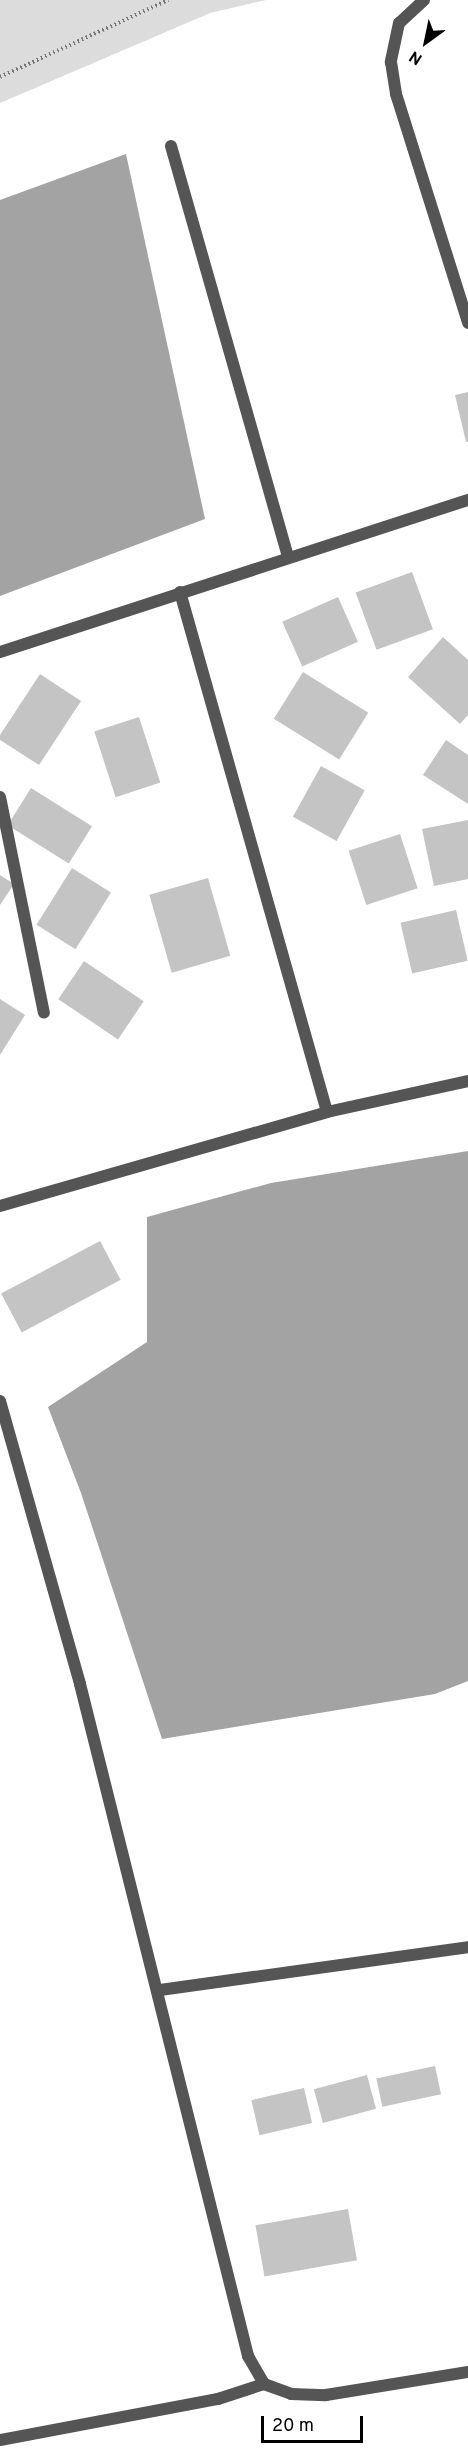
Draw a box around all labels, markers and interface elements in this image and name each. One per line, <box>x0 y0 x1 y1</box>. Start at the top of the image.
north arrow <box>396 12 456 72</box>
text: N <box>406 46 426 69</box>
scale bar <box>264 2404 366 2442</box>
text: 20 m <box>272 2415 314 2438</box>

